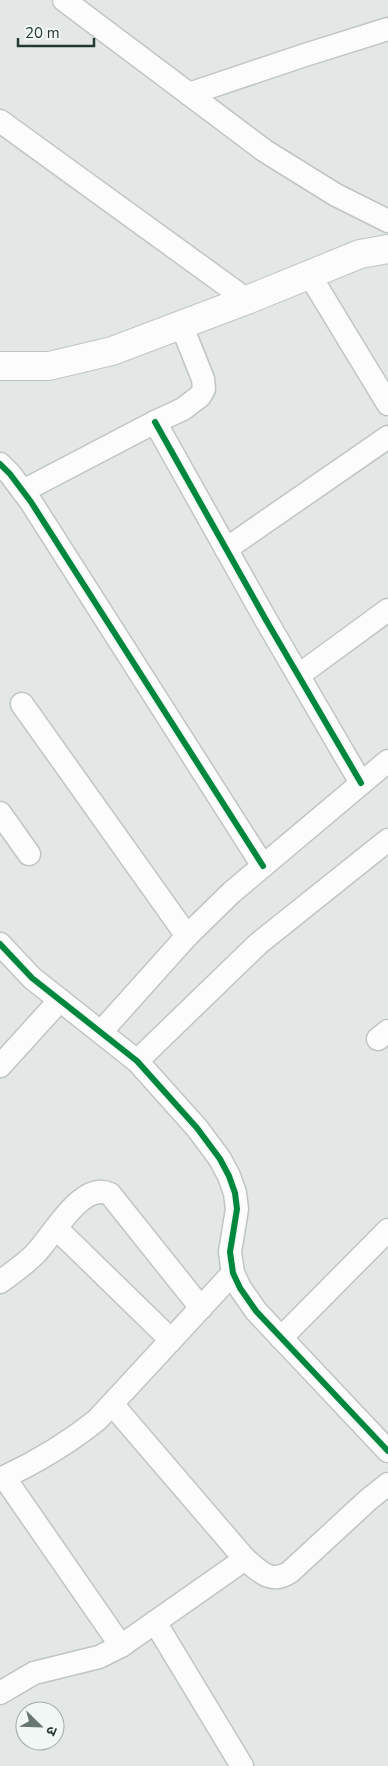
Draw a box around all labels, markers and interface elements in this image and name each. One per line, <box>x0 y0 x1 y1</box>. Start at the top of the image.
scale bar <box>18 15 94 47</box>
text: 20 m <box>25 23 60 43</box>
north arrow <box>15 1701 65 1751</box>
text: उ <box>41 1723 62 1739</box>

